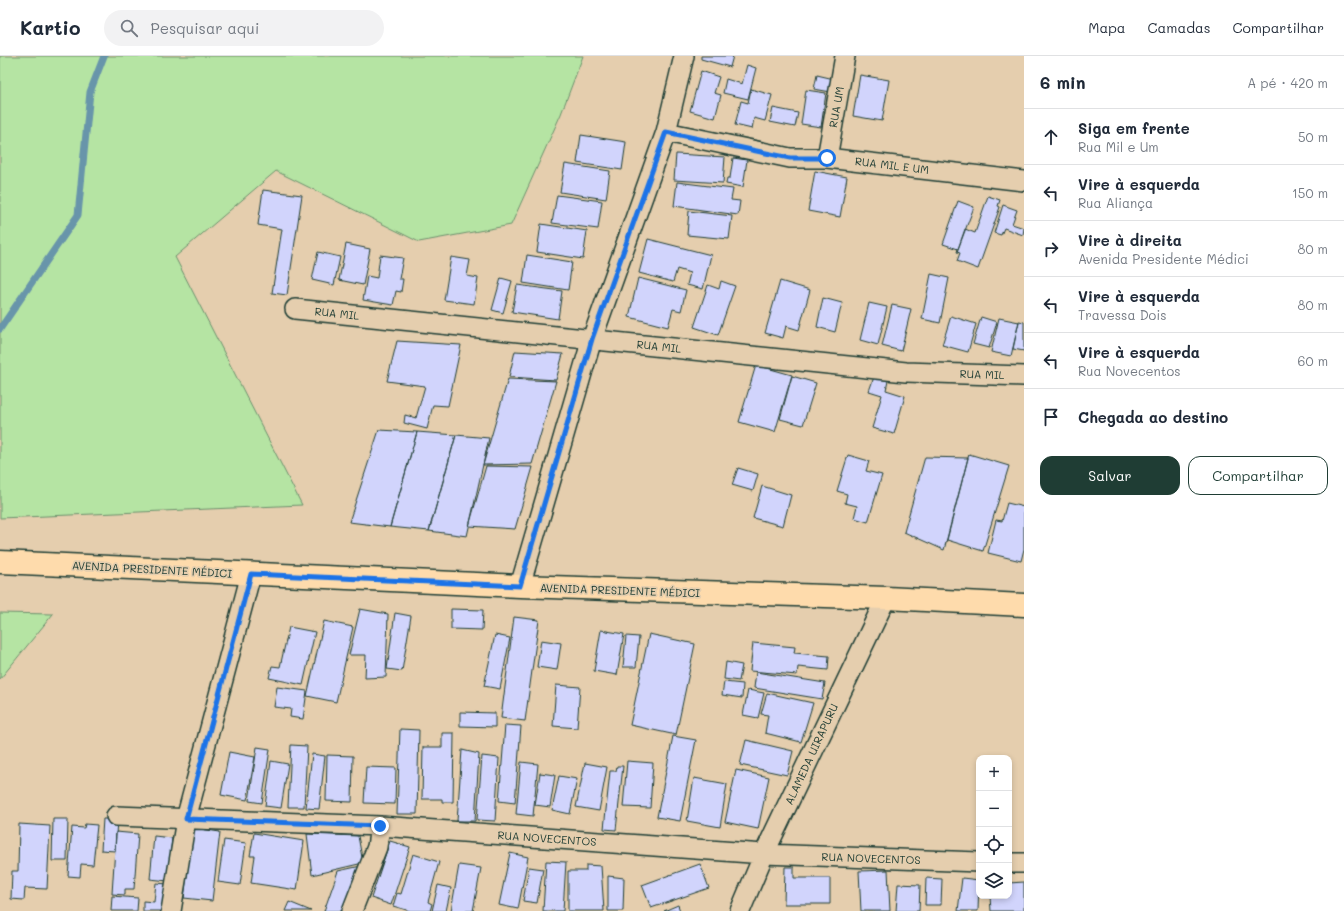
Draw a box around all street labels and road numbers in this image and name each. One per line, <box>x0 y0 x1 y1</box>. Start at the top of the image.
street label: RUA UM <box>825 85 847 129</box>
street label: RUA MIL E UM <box>854 153 930 177</box>
street label: RUA MIL <box>314 303 360 323</box>
street label: RUA MIL <box>636 336 682 356</box>
street label: RUA MIL <box>959 366 1005 382</box>
street label: AVENIDA PRESIDENTE MÉDICI <box>72 557 233 581</box>
street label: AVENIDA PRESIDENTE MÉDICI <box>540 580 700 600</box>
street label: ALAMEDA UIRAPURU <box>781 701 841 807</box>
street label: RUA NOVECENTOS <box>497 827 597 849</box>
street label: RUA NOVECENTOS <box>821 849 921 867</box>

